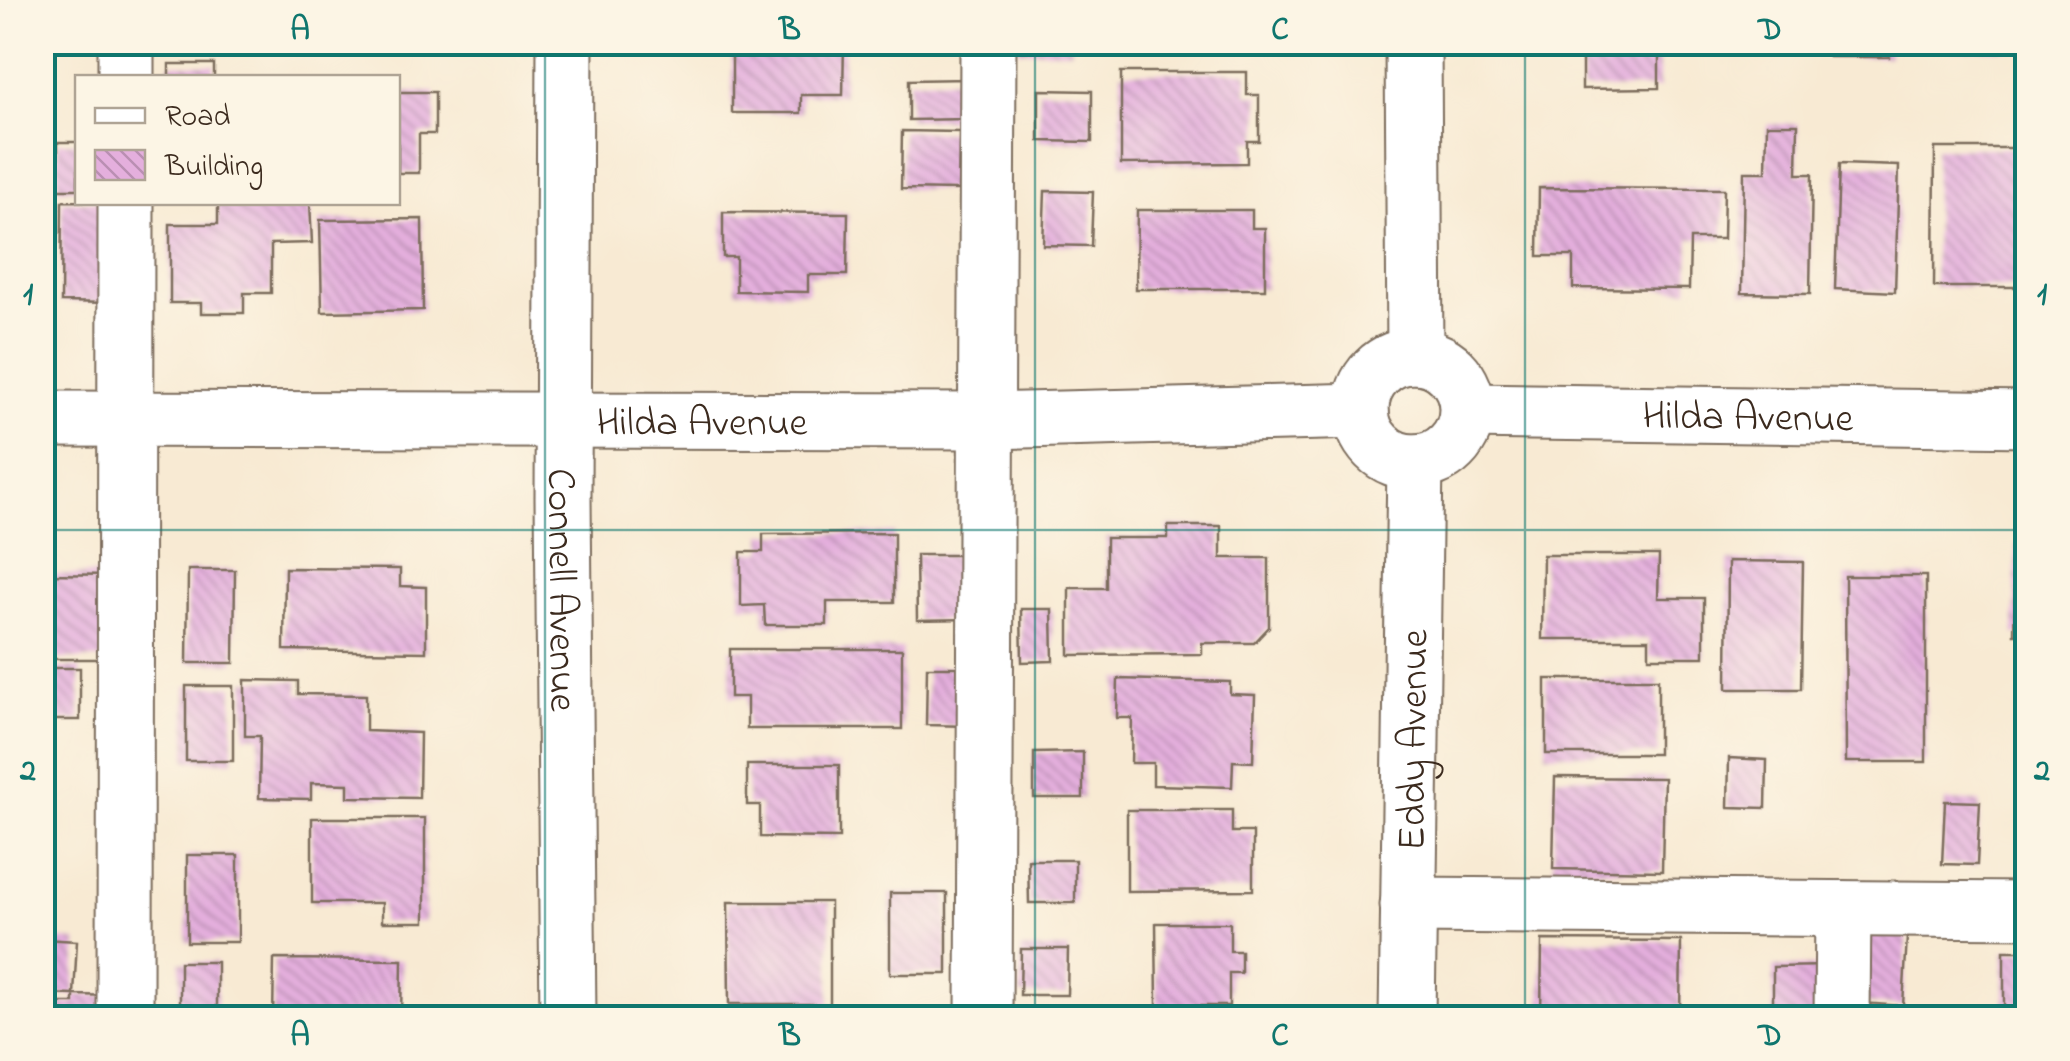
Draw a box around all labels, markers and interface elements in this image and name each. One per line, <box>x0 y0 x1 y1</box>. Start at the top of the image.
text: A <box>290 8 310 55</box>
text: B <box>777 8 801 55</box>
text: C <box>1271 8 1289 55</box>
text: D <box>1756 8 1782 55</box>
legend <box>75 75 400 205</box>
text: Road <box>165 96 230 140</box>
text: Building <box>164 146 263 190</box>
text: 1 <box>23 273 33 320</box>
text: 1 <box>2037 273 2047 320</box>
street label: Hilda Avenue <box>1642 388 1854 451</box>
street label: Hilda Avenue <box>596 395 808 455</box>
street label: Connell Avenue <box>529 468 590 712</box>
street label: Eddy Avenue <box>1384 629 1447 851</box>
text: 2 <box>19 749 36 796</box>
text: 2 <box>2033 749 2050 796</box>
text: A <box>290 1014 310 1061</box>
text: B <box>777 1014 801 1061</box>
text: C <box>1271 1014 1289 1061</box>
text: D <box>1756 1014 1782 1061</box>

